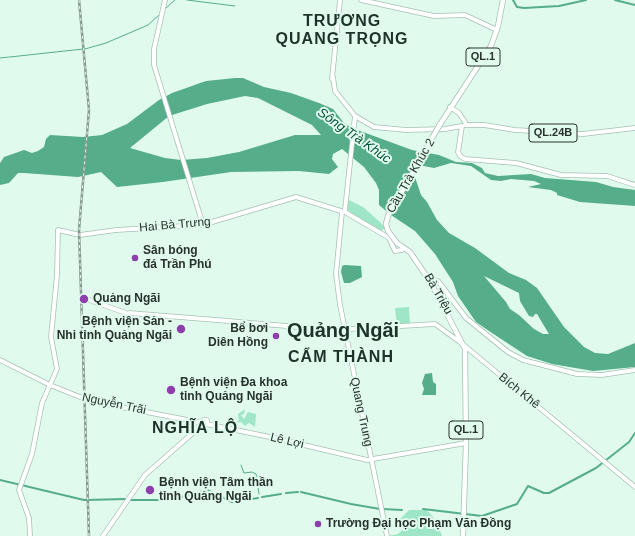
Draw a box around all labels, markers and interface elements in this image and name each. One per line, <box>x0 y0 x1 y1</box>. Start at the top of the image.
district label: TRƯƠNG QUANG TRỌNG <box>276 12 408 50</box>
road number: QL.1 <box>466 48 500 66</box>
water label: Sông Trà Khúc <box>314 105 394 167</box>
road number: QL.24B <box>529 124 577 142</box>
street label: Cầu Trà Khúc 2 <box>384 136 438 216</box>
street label: Hai Bà Trưng <box>139 215 211 235</box>
place label: Sân bóng đá Trần Phú <box>143 244 212 272</box>
marker: Sân bóng đá Trần Phú <box>130 253 140 263</box>
street label: Bà Triệu <box>421 271 455 317</box>
place label: Quảng Ngãi <box>93 292 160 306</box>
marker: Quảng Ngãi <box>78 293 90 305</box>
place label: Bệnh viện Sản - Nhi tỉnh Quảng Ngãi <box>57 315 172 343</box>
district label: Quảng Ngãi <box>287 319 399 343</box>
place label: Bể bơi Diên Hồng <box>208 322 268 350</box>
marker: Bệnh viện Sản - Nhi tỉnh Quảng Ngãi <box>175 323 187 335</box>
marker: Bể bơi Diên Hồng <box>271 331 281 341</box>
district label: CẨM THÀNH <box>288 348 394 368</box>
street label: Bích Khê <box>496 370 542 412</box>
place label: Bệnh viện Đa khoa tỉnh Quảng Ngãi <box>180 376 287 404</box>
street label: Quang Trung <box>347 376 375 448</box>
marker: Bệnh viện Đa khoa tỉnh Quảng Ngãi <box>165 384 177 396</box>
street label: Nguyễn Trãi <box>81 390 147 418</box>
district label: NGHĨA LỘ <box>152 419 238 439</box>
road number: QL.1 <box>449 421 483 439</box>
street label: Lê Lợi <box>269 430 305 452</box>
place label: Bệnh viện Tâm thần tỉnh Quảng Ngãi <box>159 476 273 504</box>
marker: Bệnh viện Tâm thần tỉnh Quảng Ngãi <box>144 484 156 496</box>
place label: Trường Đại học Phạm Văn Đồng <box>326 517 511 531</box>
marker: Trường Đại học Phạm Văn Đồng <box>313 519 323 529</box>

